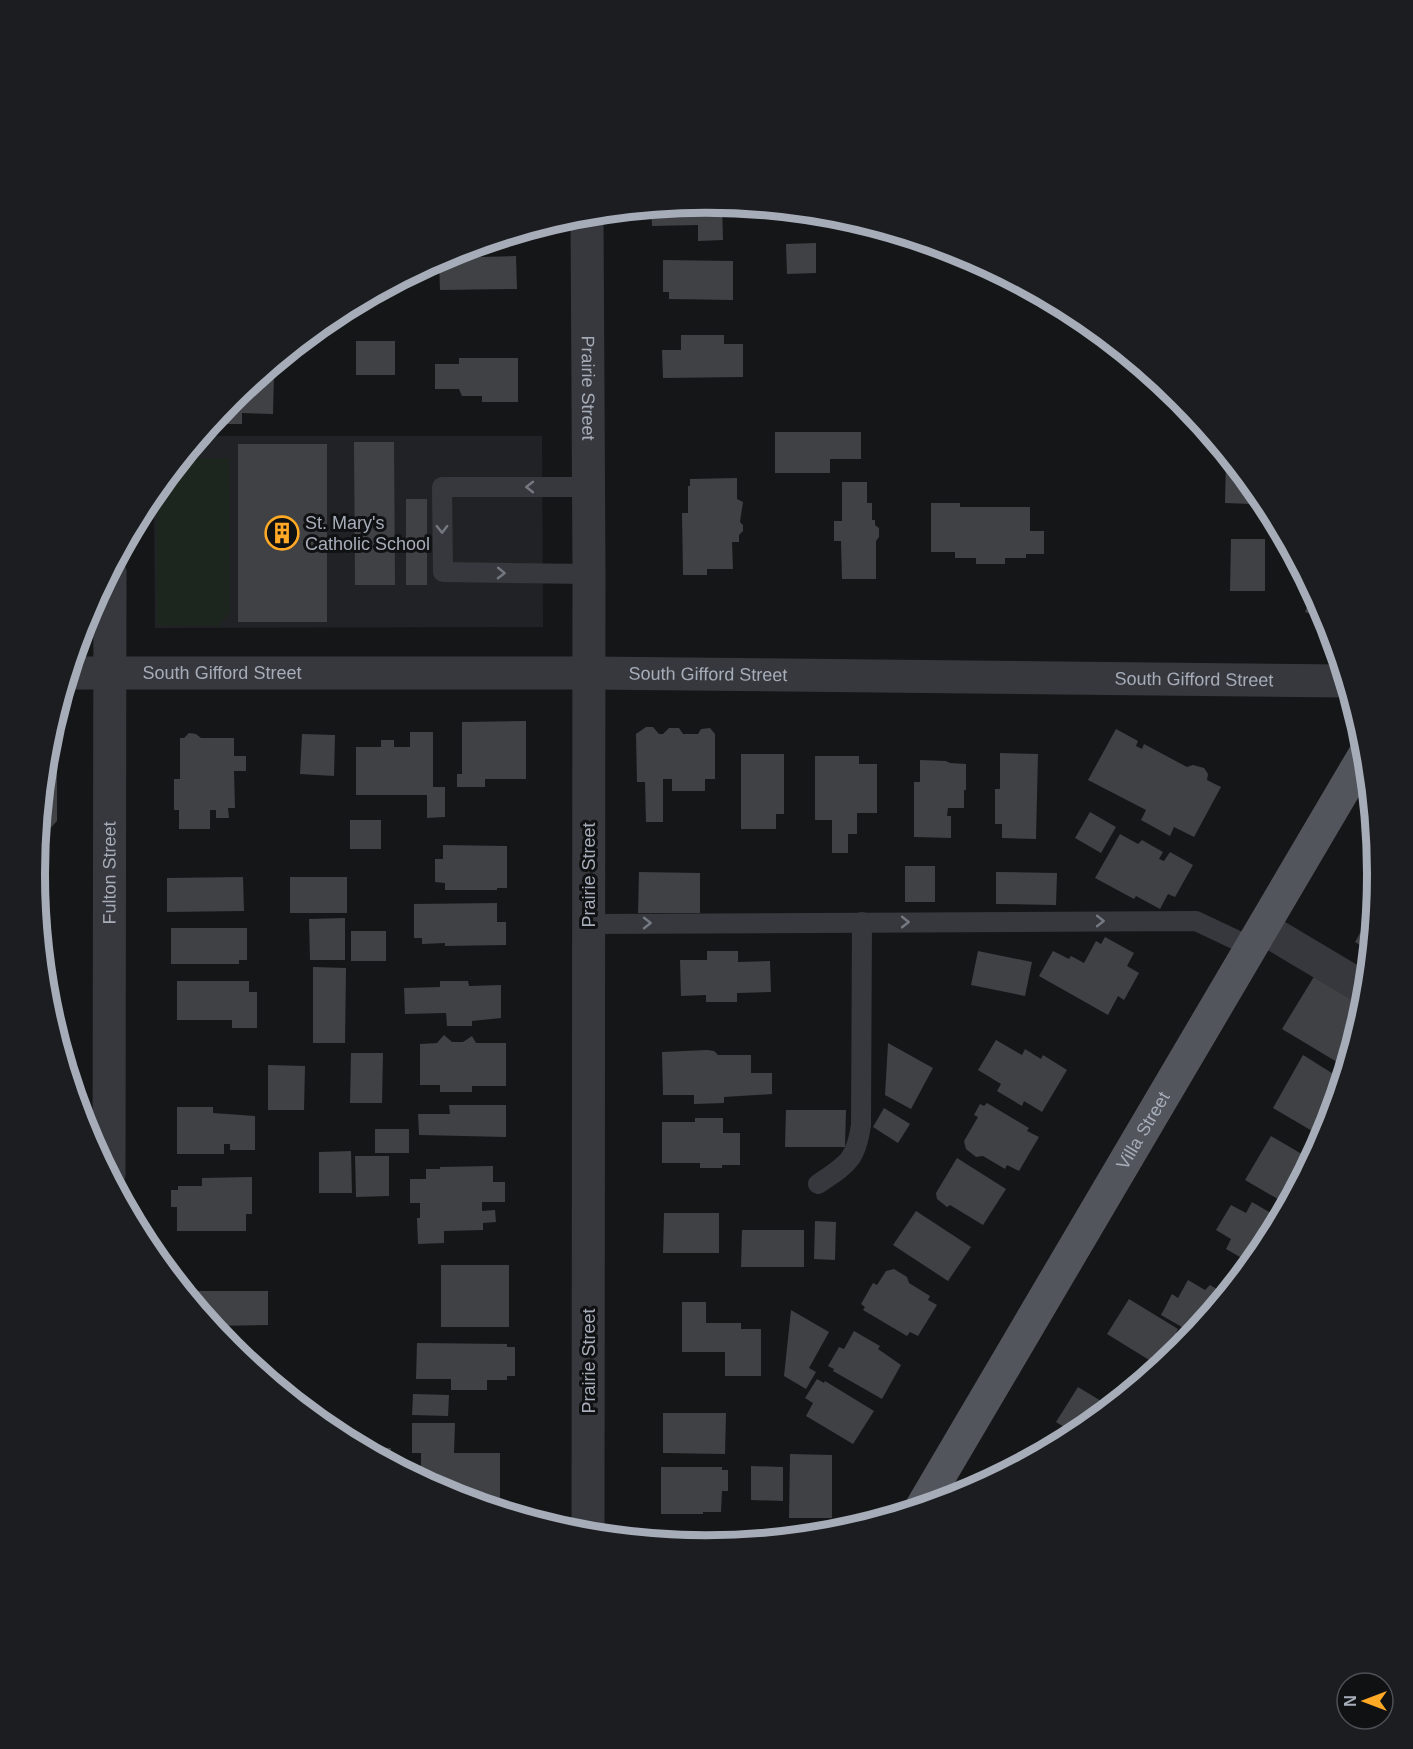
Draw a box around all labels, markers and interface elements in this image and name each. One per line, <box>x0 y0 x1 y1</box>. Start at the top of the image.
street label: Prairie Street <box>578 335 598 441</box>
one-way arrow <box>525 481 534 493</box>
place label: St. Mary's Catholic School <box>305 513 430 554</box>
building icon: St. Mary's Catholic School <box>264 515 300 551</box>
one-way arrow <box>436 525 449 534</box>
one-way arrow <box>497 567 506 579</box>
street label: South Gifford Street <box>143 663 301 683</box>
street label: South Gifford Street <box>628 663 788 685</box>
street label: South Gifford Street <box>1114 669 1274 690</box>
street label: Fulton Street <box>99 821 120 925</box>
street label: Prairie Street <box>579 822 599 928</box>
one-way arrow <box>1096 915 1105 927</box>
one-way arrow <box>901 916 910 928</box>
one-way arrow <box>643 917 652 929</box>
street label: Villa Street <box>1113 1088 1174 1173</box>
street label: Prairie Street <box>579 1308 599 1414</box>
north arrow <box>1335 1671 1395 1731</box>
text: N <box>1342 1695 1359 1707</box>

